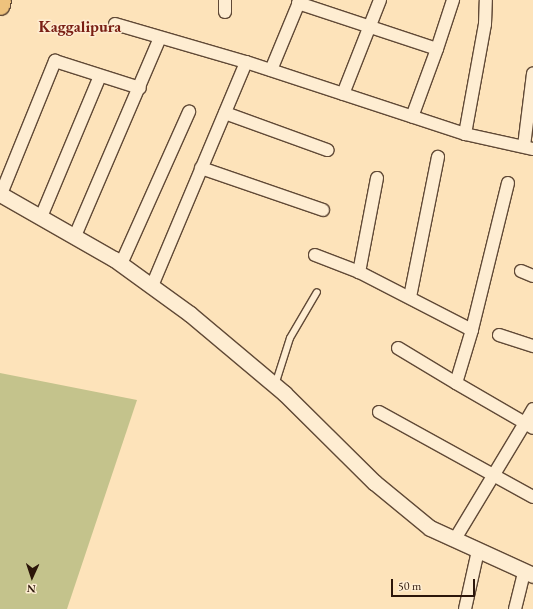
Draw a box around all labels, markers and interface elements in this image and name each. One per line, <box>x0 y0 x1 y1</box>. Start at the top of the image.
district label: Kaggalipura <box>39 17 121 37</box>
north arrow <box>12 557 52 597</box>
scale bar <box>393 571 477 597</box>
text: 50 m <box>398 578 421 594</box>
text: N <box>27 582 36 596</box>

